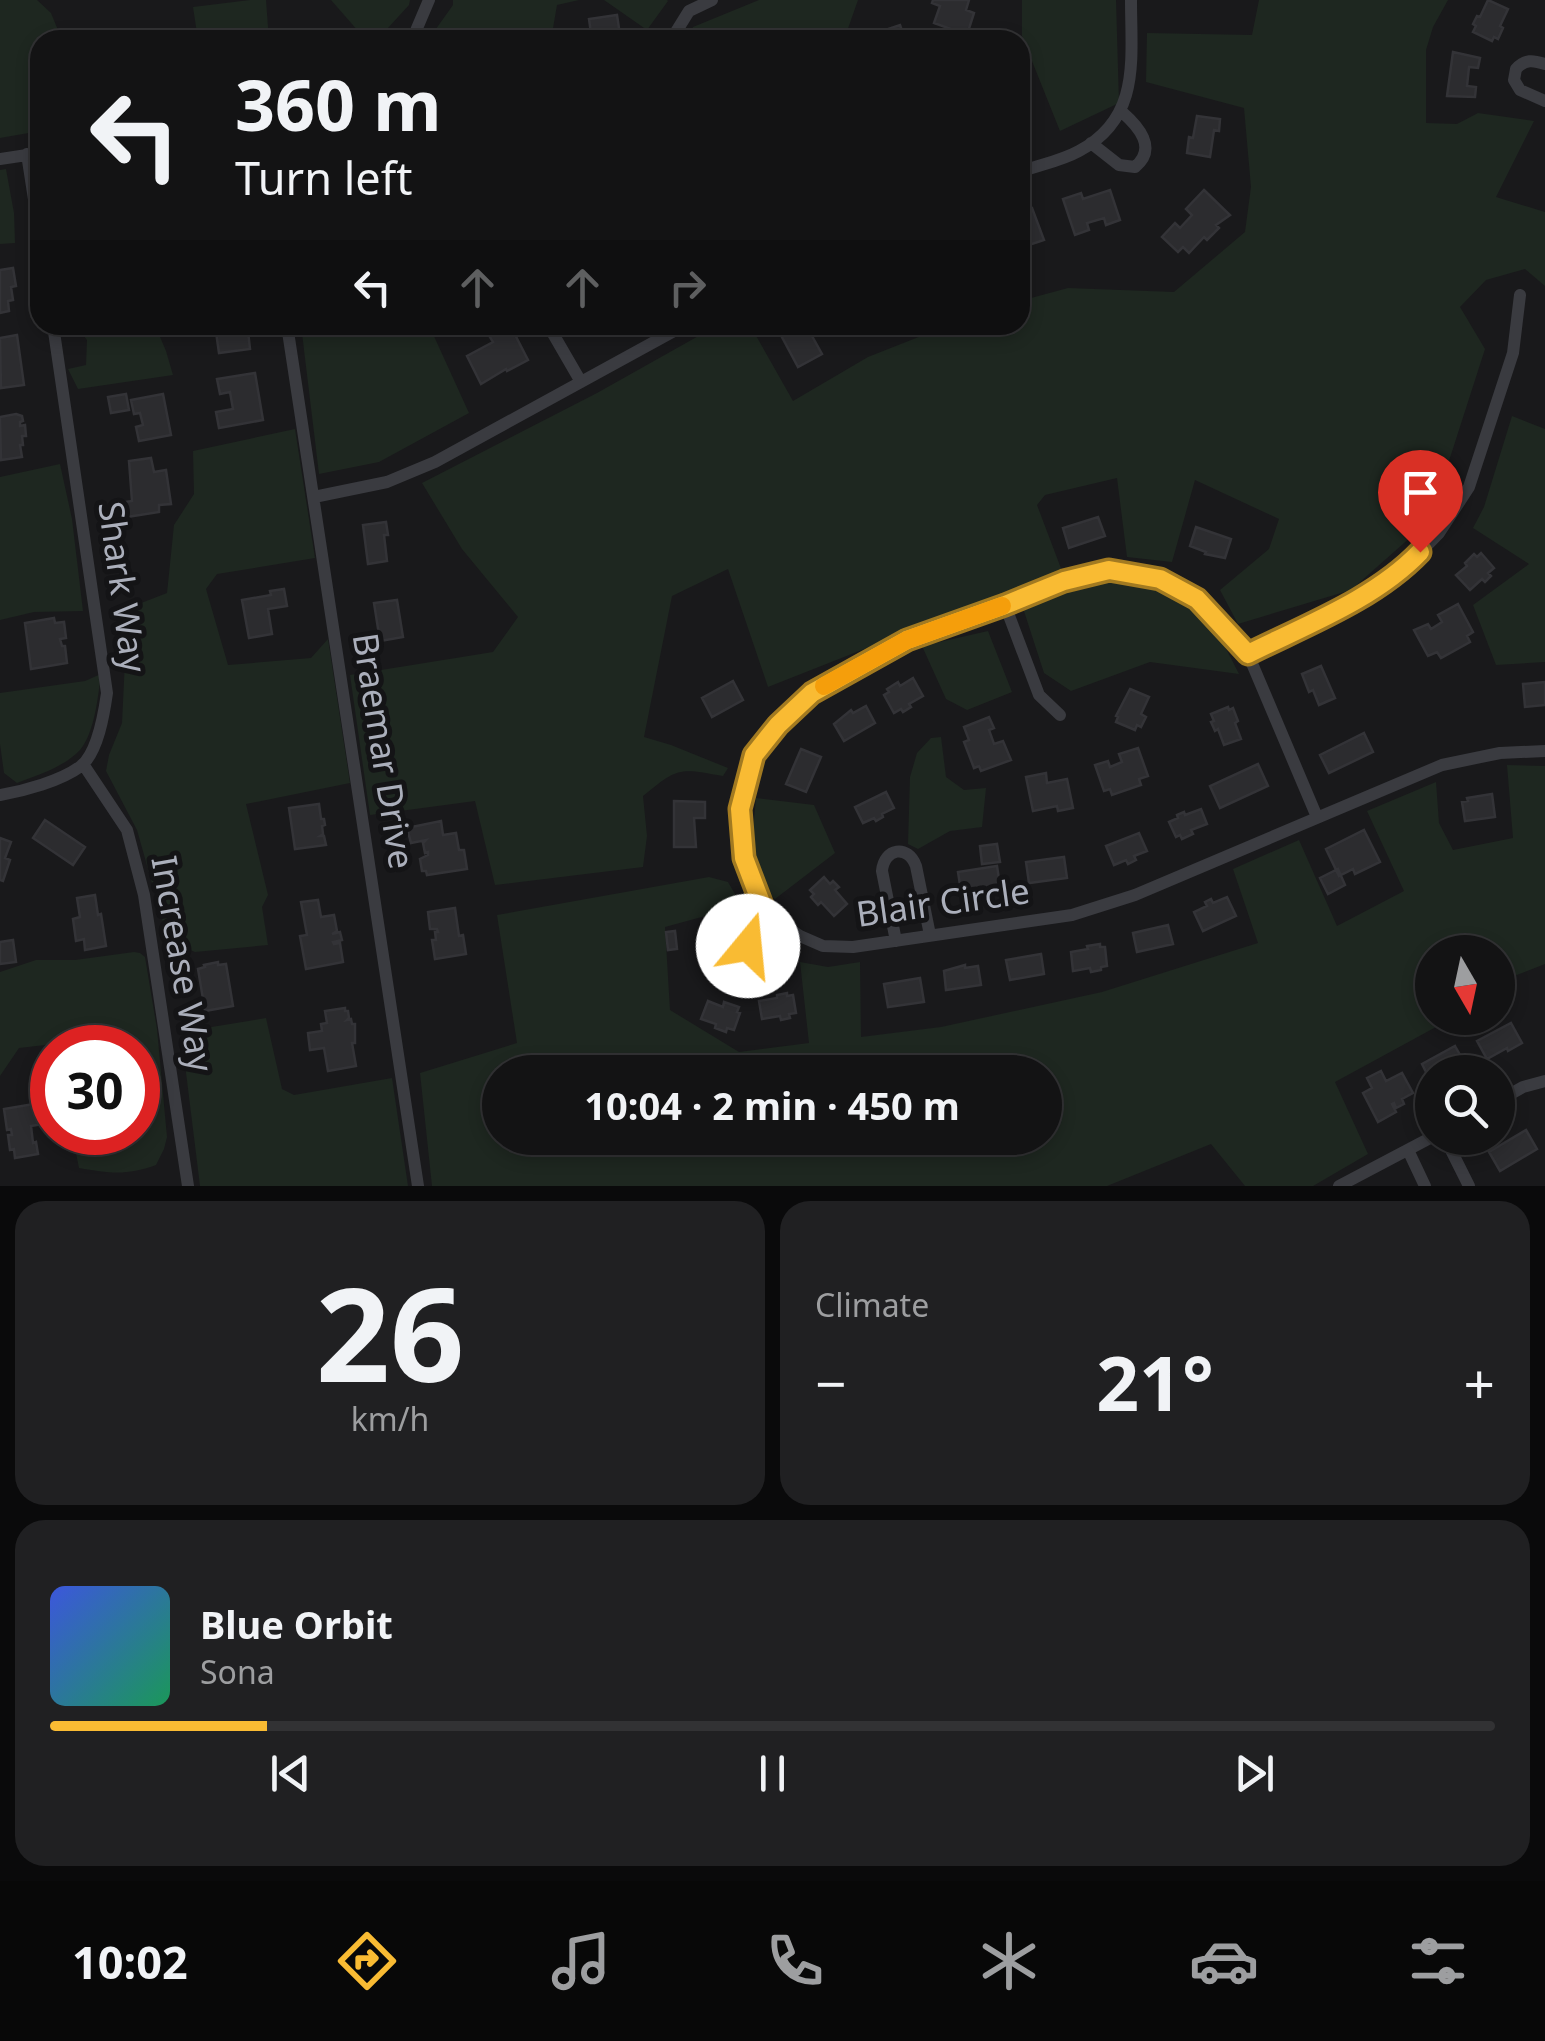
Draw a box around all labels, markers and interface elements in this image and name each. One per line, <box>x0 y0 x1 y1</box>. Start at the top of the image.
text: 360 m <box>235 56 442 152</box>
icon: left <box>70 70 200 200</box>
text: Turn left <box>235 147 412 208</box>
icon: left <box>345 260 400 315</box>
icon: ahead <box>450 260 505 315</box>
icon: ahead <box>555 260 610 315</box>
icon: right <box>660 260 715 315</box>
pin <box>1378 450 1463 553</box>
icon: arrive <box>1393 465 1448 520</box>
street label: Shark Way <box>88 498 159 675</box>
street label: Braemar Drive <box>343 629 426 872</box>
street label: Increase Way <box>141 852 226 1075</box>
street label: Blair Circle <box>853 866 1032 937</box>
position arrow <box>696 894 800 998</box>
north arrow <box>1415 935 1515 1035</box>
map controls <box>1415 935 1515 1155</box>
speed limit sign: 30 <box>30 1025 160 1155</box>
button: search <box>1415 1055 1515 1155</box>
text: 10:04 · 2 min · 450 m <box>584 1079 960 1131</box>
text: 26 <box>316 1243 464 1420</box>
text: Climate <box>815 1283 929 1326</box>
text: 21° <box>1096 1331 1214 1433</box>
text: − <box>815 1345 846 1420</box>
text: + <box>1464 1345 1495 1420</box>
text: km/h <box>351 1397 429 1440</box>
text: Blue Orbit <box>200 1598 393 1650</box>
text: Sona <box>200 1650 275 1693</box>
icon: previous <box>263 1746 318 1801</box>
icon: pause <box>745 1746 800 1801</box>
icon: next <box>1227 1746 1282 1801</box>
icon: directions <box>332 1926 402 1996</box>
icon: music <box>546 1926 616 1996</box>
icon: phone <box>760 1926 830 1996</box>
icon: climate <box>974 1926 1044 1996</box>
icon: car <box>1189 1926 1259 1996</box>
icon: filters <box>1403 1926 1473 1996</box>
text: 10:02 <box>72 1931 188 1992</box>

